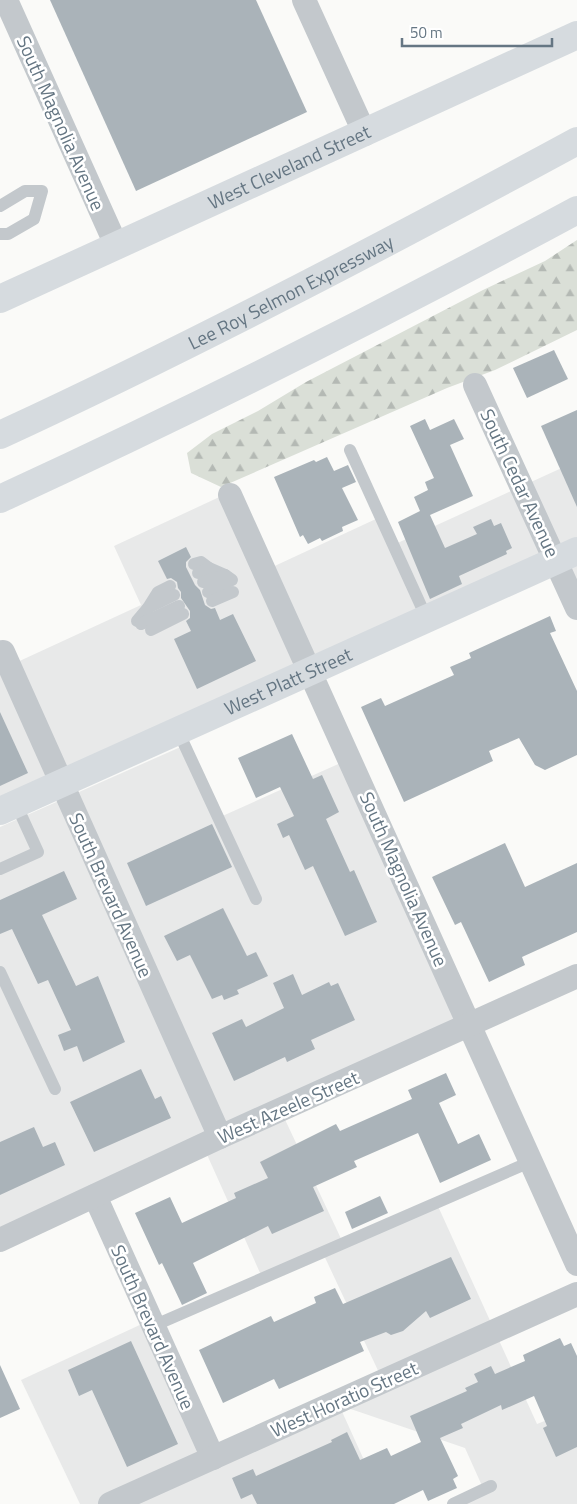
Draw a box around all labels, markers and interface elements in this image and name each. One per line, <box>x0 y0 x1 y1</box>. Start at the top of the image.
scale bar <box>402 15 552 47</box>
text: 50 m <box>410 21 443 44</box>
street label: South Magnolia Avenue <box>10 31 113 215</box>
street label: West Cleveland Street <box>203 116 375 216</box>
street label: Lee Roy Selmon Expressway <box>183 227 399 356</box>
street label: South Cedar Avenue <box>473 404 568 562</box>
street label: West Platt Street <box>219 639 357 722</box>
street label: South Magnolia Avenue <box>353 787 456 971</box>
street label: South Brevard Avenue <box>62 808 161 982</box>
street label: West Azeele Street <box>212 1062 363 1151</box>
street label: South Brevard Avenue <box>104 1240 203 1414</box>
street label: West Horatio Street <box>265 1353 422 1444</box>

